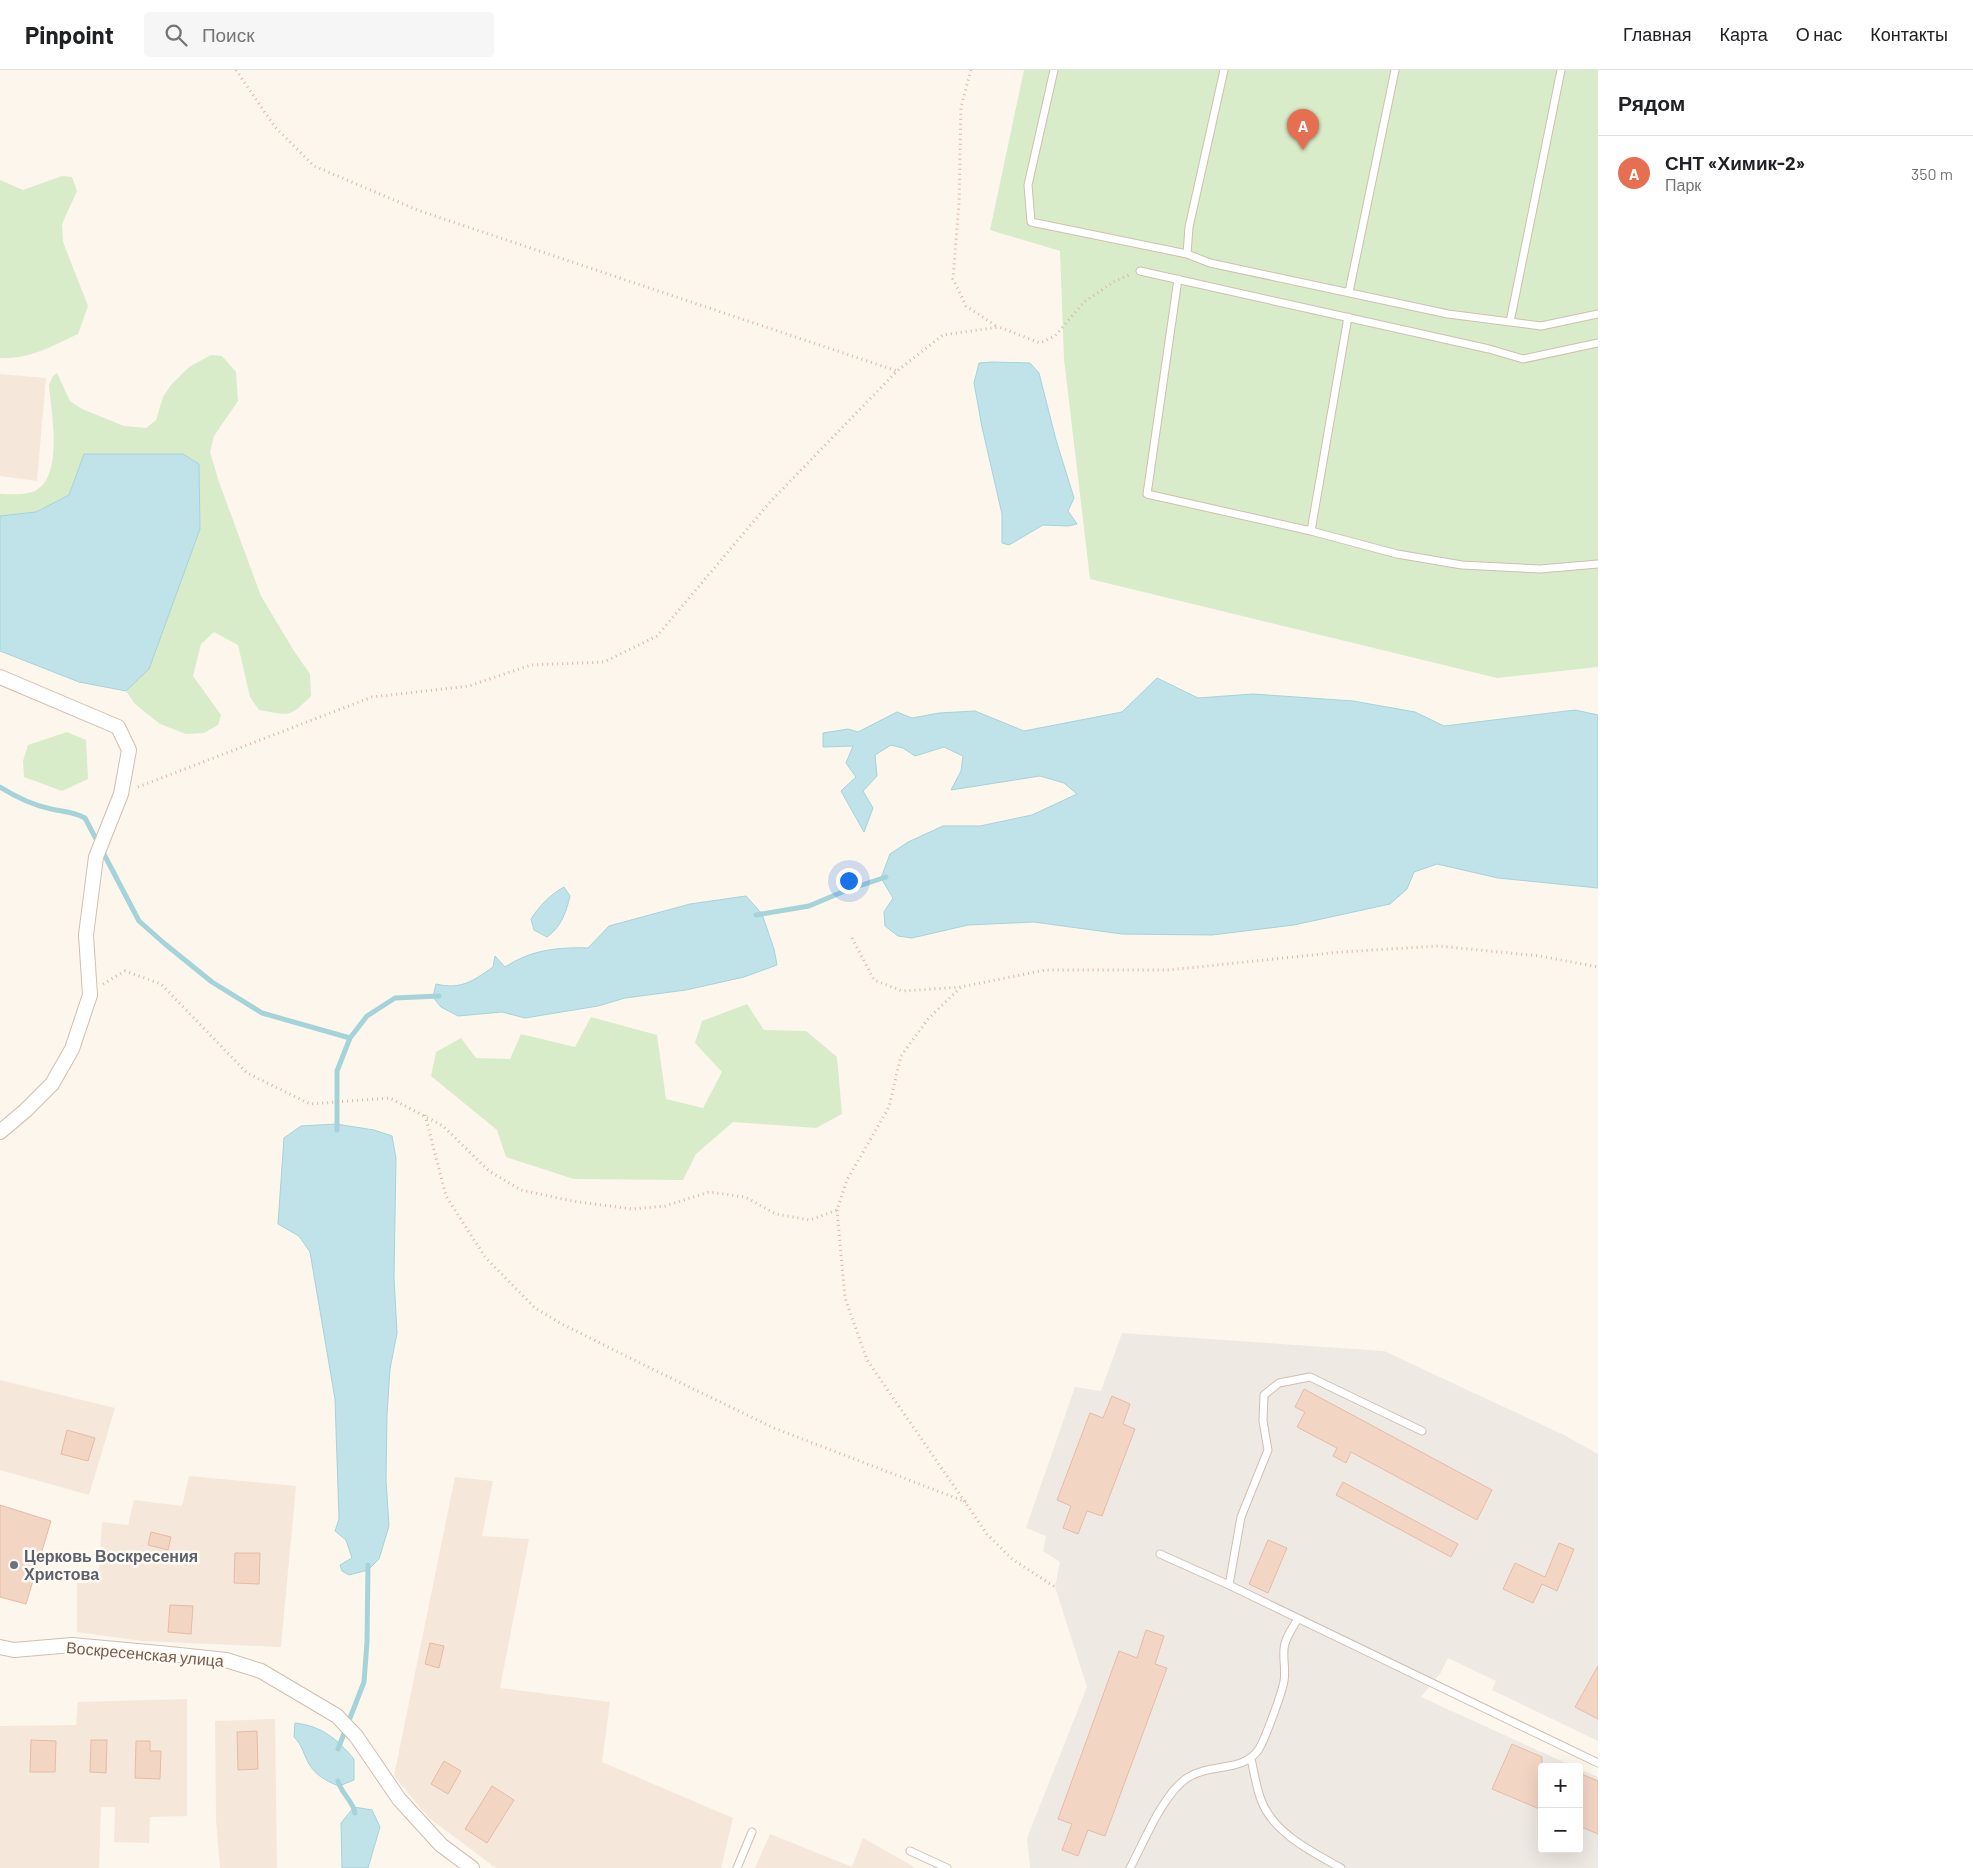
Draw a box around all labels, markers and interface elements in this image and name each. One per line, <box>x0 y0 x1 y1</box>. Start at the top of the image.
search box <box>144 12 494 57</box>
text: Pinpoint <box>25 20 114 49</box>
icon: search <box>162 21 190 49</box>
text: Поиск <box>202 23 255 46</box>
text: Главная <box>1623 23 1692 45</box>
text: Карта <box>1720 23 1768 45</box>
text: О нас <box>1796 23 1842 45</box>
text: Контакты <box>1870 23 1948 45</box>
text: Рядом <box>1618 90 1685 115</box>
pin: A <box>1287 109 1319 150</box>
text: СНТ «Химик-2» <box>1665 151 1805 174</box>
text: A <box>1629 164 1639 183</box>
text: 350 m <box>1911 164 1953 183</box>
text: Парк <box>1665 175 1701 194</box>
your location <box>836 868 862 894</box>
place label: Церковь Воскресения Христова <box>24 1546 198 1583</box>
marker: Церковь Воскресения Христова <box>8 1559 20 1571</box>
street label: Воскресенская улица <box>65 1637 225 1670</box>
map controls <box>1538 1763 1583 1853</box>
button: + <box>1538 1763 1583 1808</box>
button: − <box>1538 1808 1583 1853</box>

